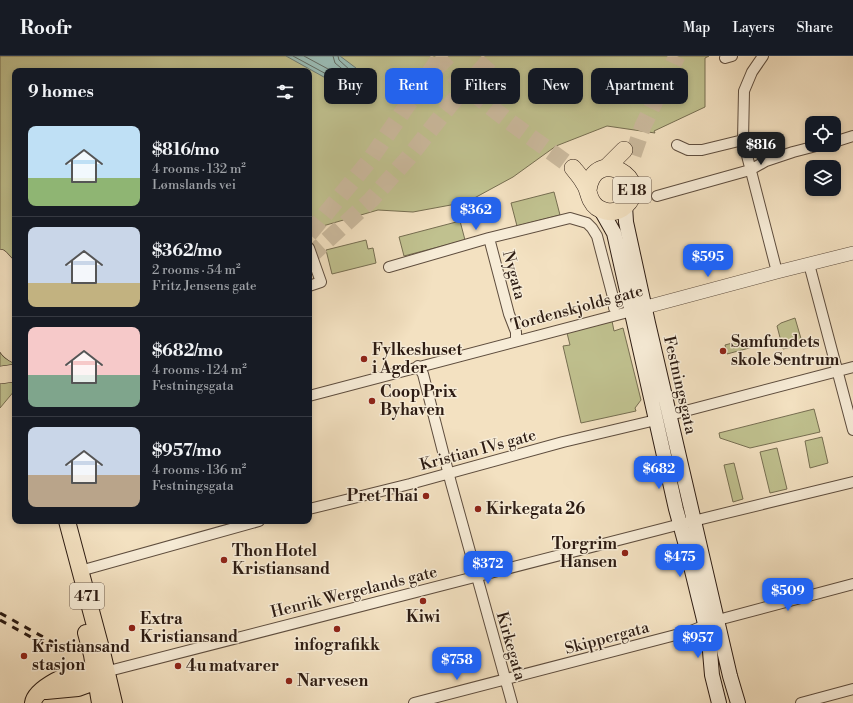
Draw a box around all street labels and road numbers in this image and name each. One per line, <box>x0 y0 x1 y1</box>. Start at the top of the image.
road number: E 18 <box>613 177 651 203</box>
street label: Nygata <box>498 248 530 302</box>
street label: Tordenskjolds gate <box>509 281 645 335</box>
street label: Festningsgata <box>659 334 701 437</box>
street label: Kristian IVs gate <box>418 425 538 475</box>
street label: Henrik Wergelands gate <box>269 562 439 622</box>
road number: 471 <box>70 583 104 609</box>
street label: Kirkegata <box>492 609 531 683</box>
street label: Skippergata <box>563 617 652 659</box>

